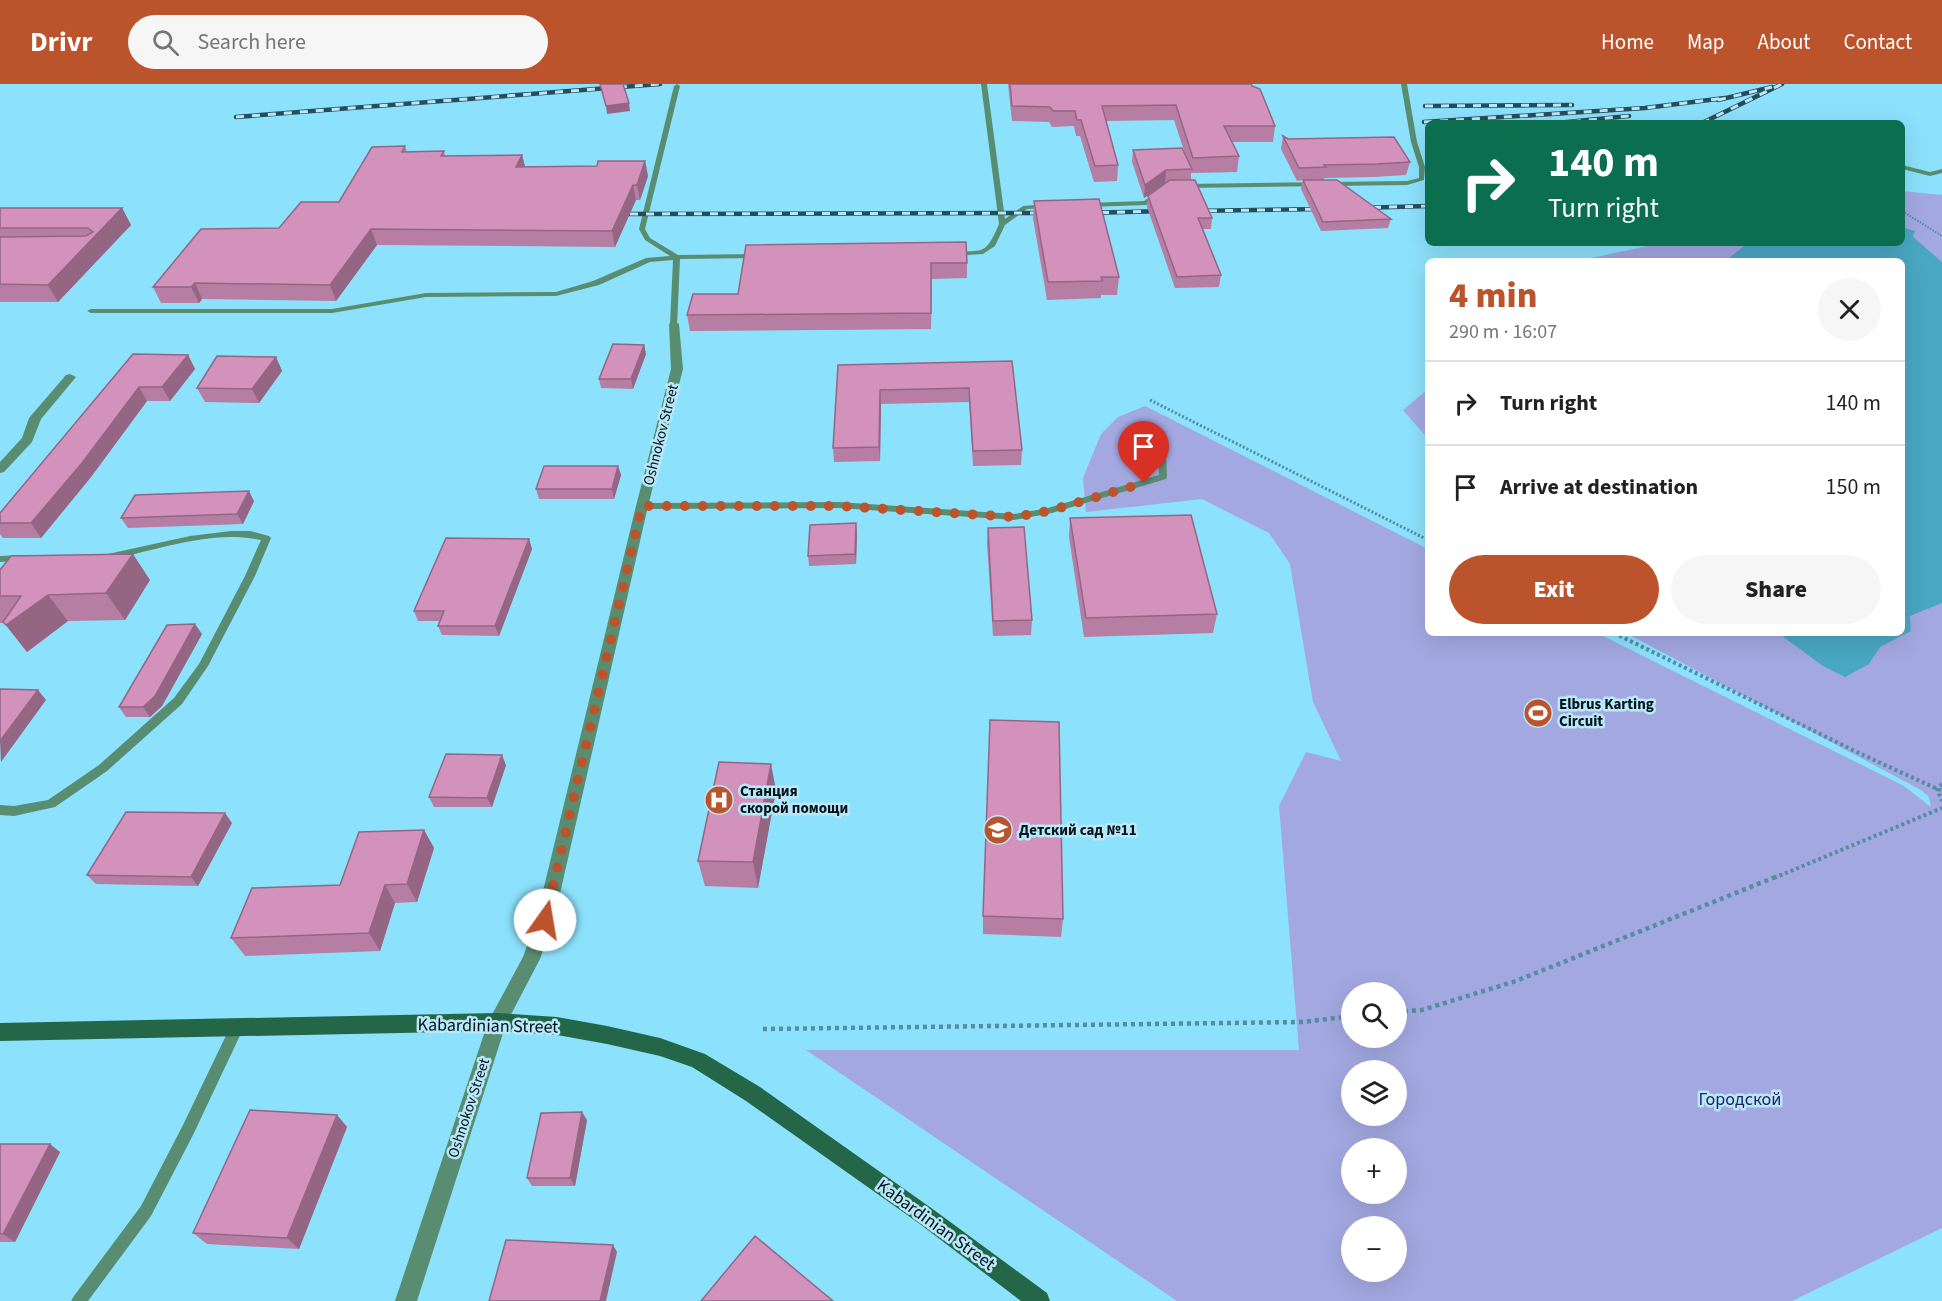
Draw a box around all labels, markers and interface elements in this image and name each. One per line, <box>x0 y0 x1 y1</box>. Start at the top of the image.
search box <box>128 15 548 69</box>
text: Drivr <box>30 22 92 62</box>
icon: search <box>149 26 182 59</box>
text: Search here <box>197 26 306 58</box>
text: Home <box>1601 27 1654 57</box>
text: Map <box>1687 27 1725 57</box>
text: About <box>1758 27 1810 57</box>
text: Contact <box>1843 27 1912 57</box>
text: 140 m <box>1548 133 1659 193</box>
icon: right <box>1449 144 1527 222</box>
text: Turn right <box>1548 189 1659 228</box>
text: 4 min <box>1449 270 1537 321</box>
button: close <box>1818 278 1881 341</box>
text: 290 m · 16:07 <box>1449 318 1557 346</box>
street label: Oshnokov Street <box>638 382 684 488</box>
icon: right <box>1449 387 1482 420</box>
text: Turn right <box>1500 387 1597 419</box>
text: 140 m <box>1826 387 1881 419</box>
pin <box>1118 421 1169 483</box>
icon: arrive <box>1127 430 1160 463</box>
icon: arrive <box>1449 471 1482 504</box>
text: Arrive at destination <box>1500 471 1698 503</box>
text: 150 m <box>1826 471 1881 503</box>
button: Exit <box>1449 555 1659 624</box>
button: Share <box>1671 555 1881 624</box>
place label: Elbrus Karting Circuit <box>1559 694 1654 732</box>
sports icon: Elbrus Karting Circuit <box>1522 697 1554 729</box>
place label: Станция скорой помощи <box>740 781 848 819</box>
hospital icon: Станция скорой помощи <box>703 784 735 816</box>
school or university icon: Детский сад №11 <box>982 814 1014 846</box>
place label: Детский сад №11 <box>1019 820 1137 841</box>
position arrow <box>513 888 577 952</box>
map controls <box>1341 982 1407 1282</box>
button: search <box>1341 982 1407 1048</box>
street label: Kabardinian Street <box>417 1012 559 1040</box>
street label: Oshnokov Street <box>443 1056 495 1160</box>
button: layers <box>1341 1060 1407 1126</box>
park label: Городской <box>1699 1087 1781 1112</box>
button: + <box>1341 1138 1407 1204</box>
street label: Kabardinian Street <box>872 1174 1000 1276</box>
button: − <box>1341 1216 1407 1282</box>

